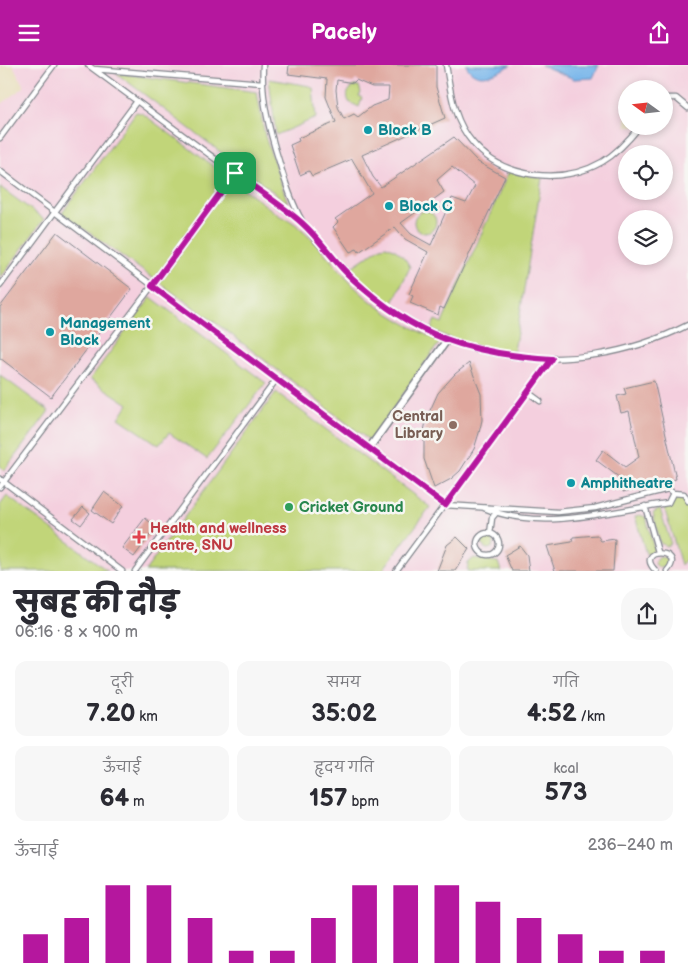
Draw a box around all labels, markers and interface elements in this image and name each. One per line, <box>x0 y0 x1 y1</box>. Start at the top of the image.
icon: menu <box>15 19 43 47</box>
text: Pacely <box>311 19 377 46</box>
icon: share <box>645 19 673 47</box>
north arrow <box>618 80 672 135</box>
map controls <box>618 80 673 265</box>
place label: Block B <box>378 121 432 140</box>
marker: Block B <box>362 124 374 136</box>
button: locate <box>618 145 673 200</box>
pin <box>214 152 256 194</box>
icon: arrive <box>221 159 249 187</box>
place label: Block C <box>399 197 453 216</box>
marker: Block C <box>383 200 395 212</box>
button: layers <box>618 210 673 265</box>
place label: Management Block <box>60 314 150 350</box>
marker: Management Block <box>44 326 56 338</box>
place label: Central Library <box>392 407 443 443</box>
marker: Central Library <box>447 419 459 431</box>
place label: Amphitheatre <box>580 474 673 493</box>
marker: Amphitheatre <box>565 477 577 489</box>
place label: Cricket Ground <box>299 498 404 517</box>
marker: Cricket Ground <box>283 501 295 513</box>
place label: Health and wellness centre, SNU <box>150 519 287 555</box>
marker: Health and wellness centre, SNU <box>132 530 146 544</box>
text: सुबह की दौड़ <box>15 587 178 620</box>
button: share <box>621 588 673 640</box>
text: 06:16 · 8 × 900 m <box>15 623 138 642</box>
text: दूरी <box>111 674 133 691</box>
text: समय <box>327 674 361 691</box>
text: गति <box>553 674 579 691</box>
text: 7.20 <box>86 698 136 729</box>
text: 35:02 <box>311 698 377 729</box>
text: 4:52 <box>527 698 577 729</box>
text: km <box>136 708 158 725</box>
text: /km <box>577 708 605 725</box>
text: ऊँचाई <box>103 759 141 776</box>
text: हृदय गति <box>314 759 374 776</box>
text: kcal <box>553 760 579 777</box>
text: 573 <box>545 777 587 808</box>
text: 64 <box>99 783 129 814</box>
text: 157 <box>309 783 348 814</box>
text: m <box>129 793 145 810</box>
text: bpm <box>348 793 379 810</box>
text: 236–240 m <box>588 836 673 855</box>
text: ऊँचाई <box>15 842 58 861</box>

